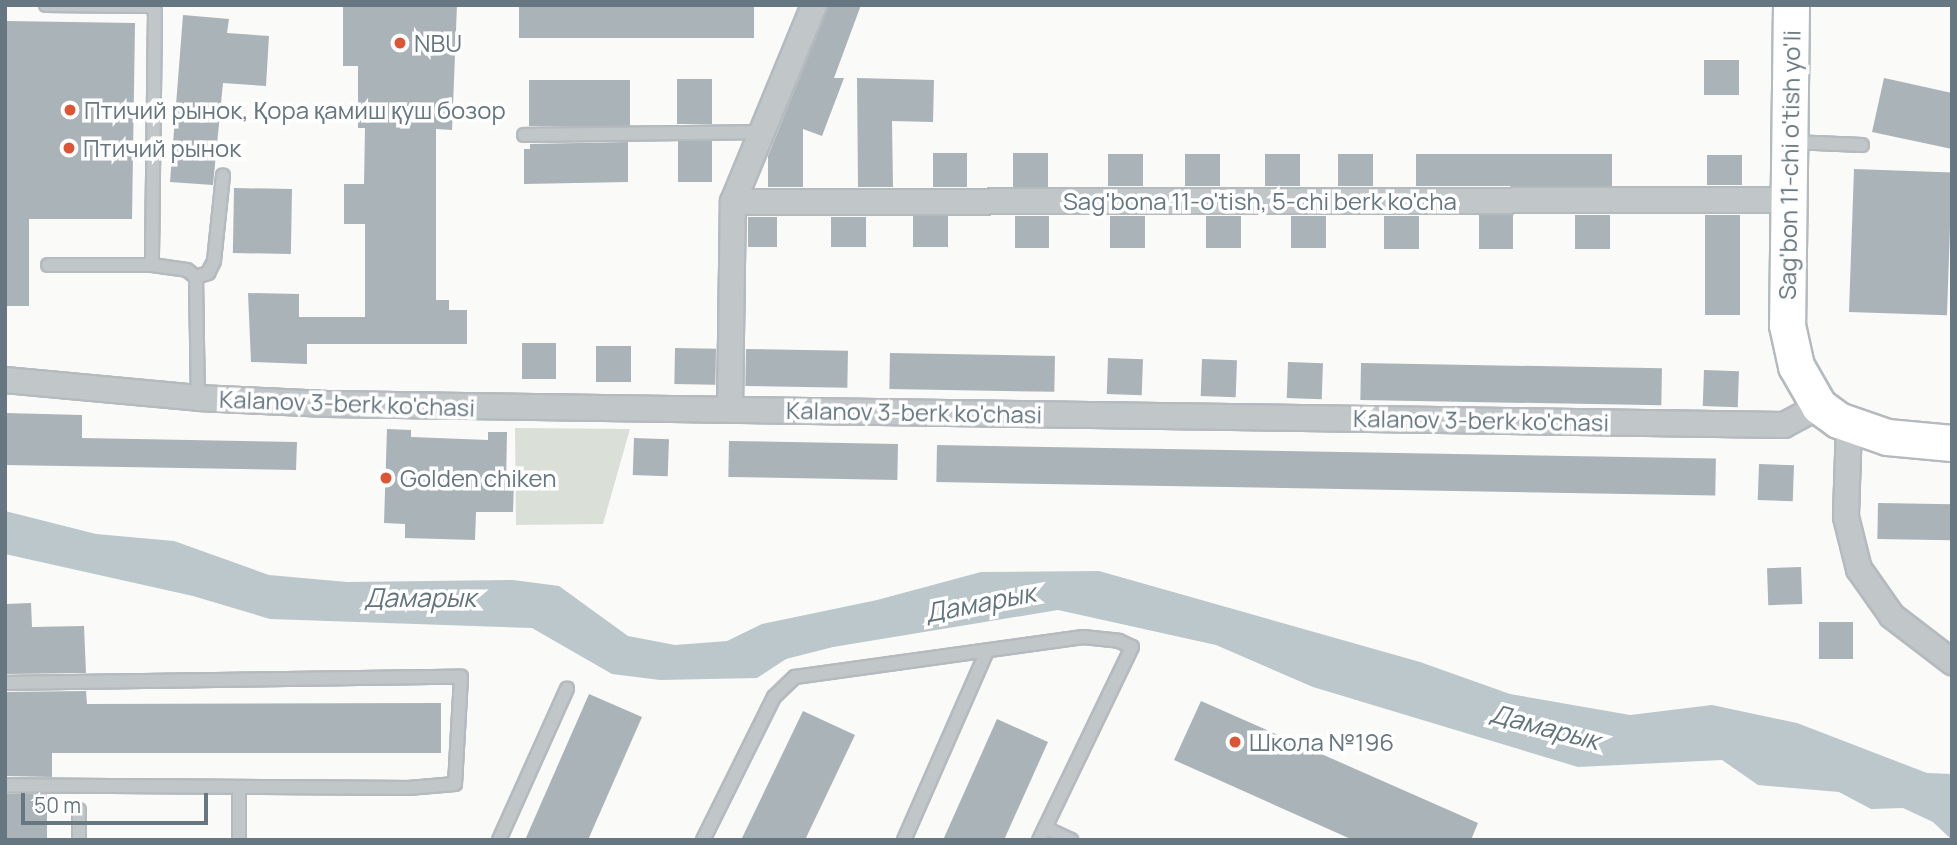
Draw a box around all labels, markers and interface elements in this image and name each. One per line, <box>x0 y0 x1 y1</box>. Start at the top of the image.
place label: NBU <box>414 29 462 57</box>
street label: Sag'bon 11-chi o'tish yo'li <box>1772 30 1806 300</box>
marker: NBU <box>392 35 408 51</box>
place label: Птичий рынок, Қора қамиш қуш бозор <box>84 96 506 124</box>
marker: Птичий рынок, Қора қамиш қуш бозор <box>62 102 78 118</box>
place label: Птичий рынок <box>83 134 241 162</box>
marker: Птичий рынок <box>61 140 77 156</box>
street label: Sag'bona 11-o'tish, 5-chi berk ko'cha <box>1063 187 1457 215</box>
street label: Kalanov 3-berk ko'chasi <box>219 384 475 422</box>
street label: Kalanov 3-berk ko'chasi <box>786 395 1042 429</box>
street label: Kalanov 3-berk ko'chasi <box>1353 403 1609 437</box>
place label: Golden chiken <box>400 464 556 492</box>
marker: Golden chiken <box>378 470 394 486</box>
water label: Дамарык <box>922 577 1038 629</box>
water label: Дамарык <box>364 582 476 614</box>
water label: Дамарык <box>1487 697 1603 757</box>
place label: Школа №196 <box>1249 728 1394 756</box>
marker: Школа №196 <box>1227 734 1243 750</box>
scale bar <box>24 778 212 822</box>
text: 50 m <box>34 791 81 819</box>

